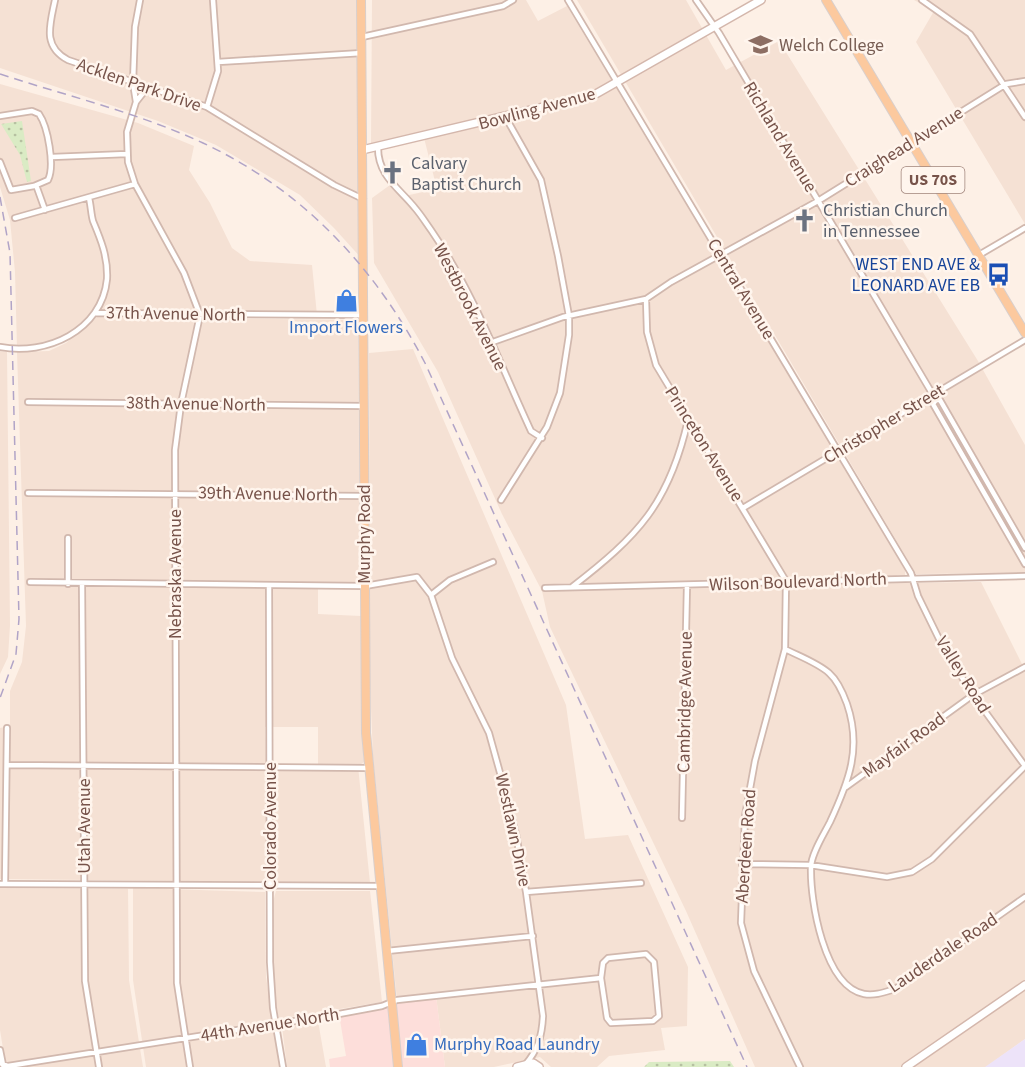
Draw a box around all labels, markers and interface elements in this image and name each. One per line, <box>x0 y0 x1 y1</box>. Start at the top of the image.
school or university icon: Welch College <box>748 32 774 58</box>
place label: Welch College <box>779 33 884 58</box>
street label: Acklen Park Drive <box>73 52 205 118</box>
street label: Richland Avenue <box>737 77 823 197</box>
street label: Bowling Avenue <box>476 81 598 137</box>
street label: Craighead Avenue <box>840 101 968 193</box>
place label: Calvary Baptist Church <box>411 151 522 197</box>
church icon: Calvary Baptist Church <box>380 160 406 186</box>
road number: US 70S <box>902 167 964 193</box>
place label: Christian Church in Tennessee <box>823 198 948 244</box>
church icon: Christian Church in Tennessee <box>792 207 818 233</box>
street label: Central Avenue <box>701 234 781 344</box>
street label: Westbrook Avenue <box>427 239 513 375</box>
place label: WEST END AVE & LEONARD AVE EB <box>852 252 980 298</box>
bus stop icon: WEST END AVE & LEONARD AVE EB <box>985 261 1011 287</box>
shop icon: Import Flowers <box>333 288 359 314</box>
street label: 37th Avenue North <box>106 300 246 328</box>
place label: Import Flowers <box>289 315 403 340</box>
street label: Christopher Street <box>819 378 949 470</box>
street label: Princeton Avenue <box>658 381 750 507</box>
street label: 38th Avenue North <box>126 390 266 418</box>
street label: 39th Avenue North <box>198 480 338 508</box>
street label: Murphy Road <box>352 484 377 584</box>
street label: Nebraska Avenue <box>163 509 188 639</box>
street label: Wilson Boulevard North <box>709 566 887 598</box>
street label: Cambridge Avenue <box>671 631 699 773</box>
street label: Valley Road <box>929 632 997 718</box>
street label: Mayfair Road <box>857 706 951 784</box>
street label: Colorado Avenue <box>258 762 283 890</box>
street label: Westlawn Drive <box>489 771 537 889</box>
street label: Utah Avenue <box>72 778 97 874</box>
street label: Aberdeen Road <box>730 788 762 904</box>
street label: Lauderdale Road <box>883 907 1003 999</box>
street label: 44th Avenue North <box>199 1002 341 1048</box>
shop icon: Murphy Road Laundry <box>403 1031 429 1057</box>
place label: Murphy Road Laundry <box>434 1032 600 1057</box>

